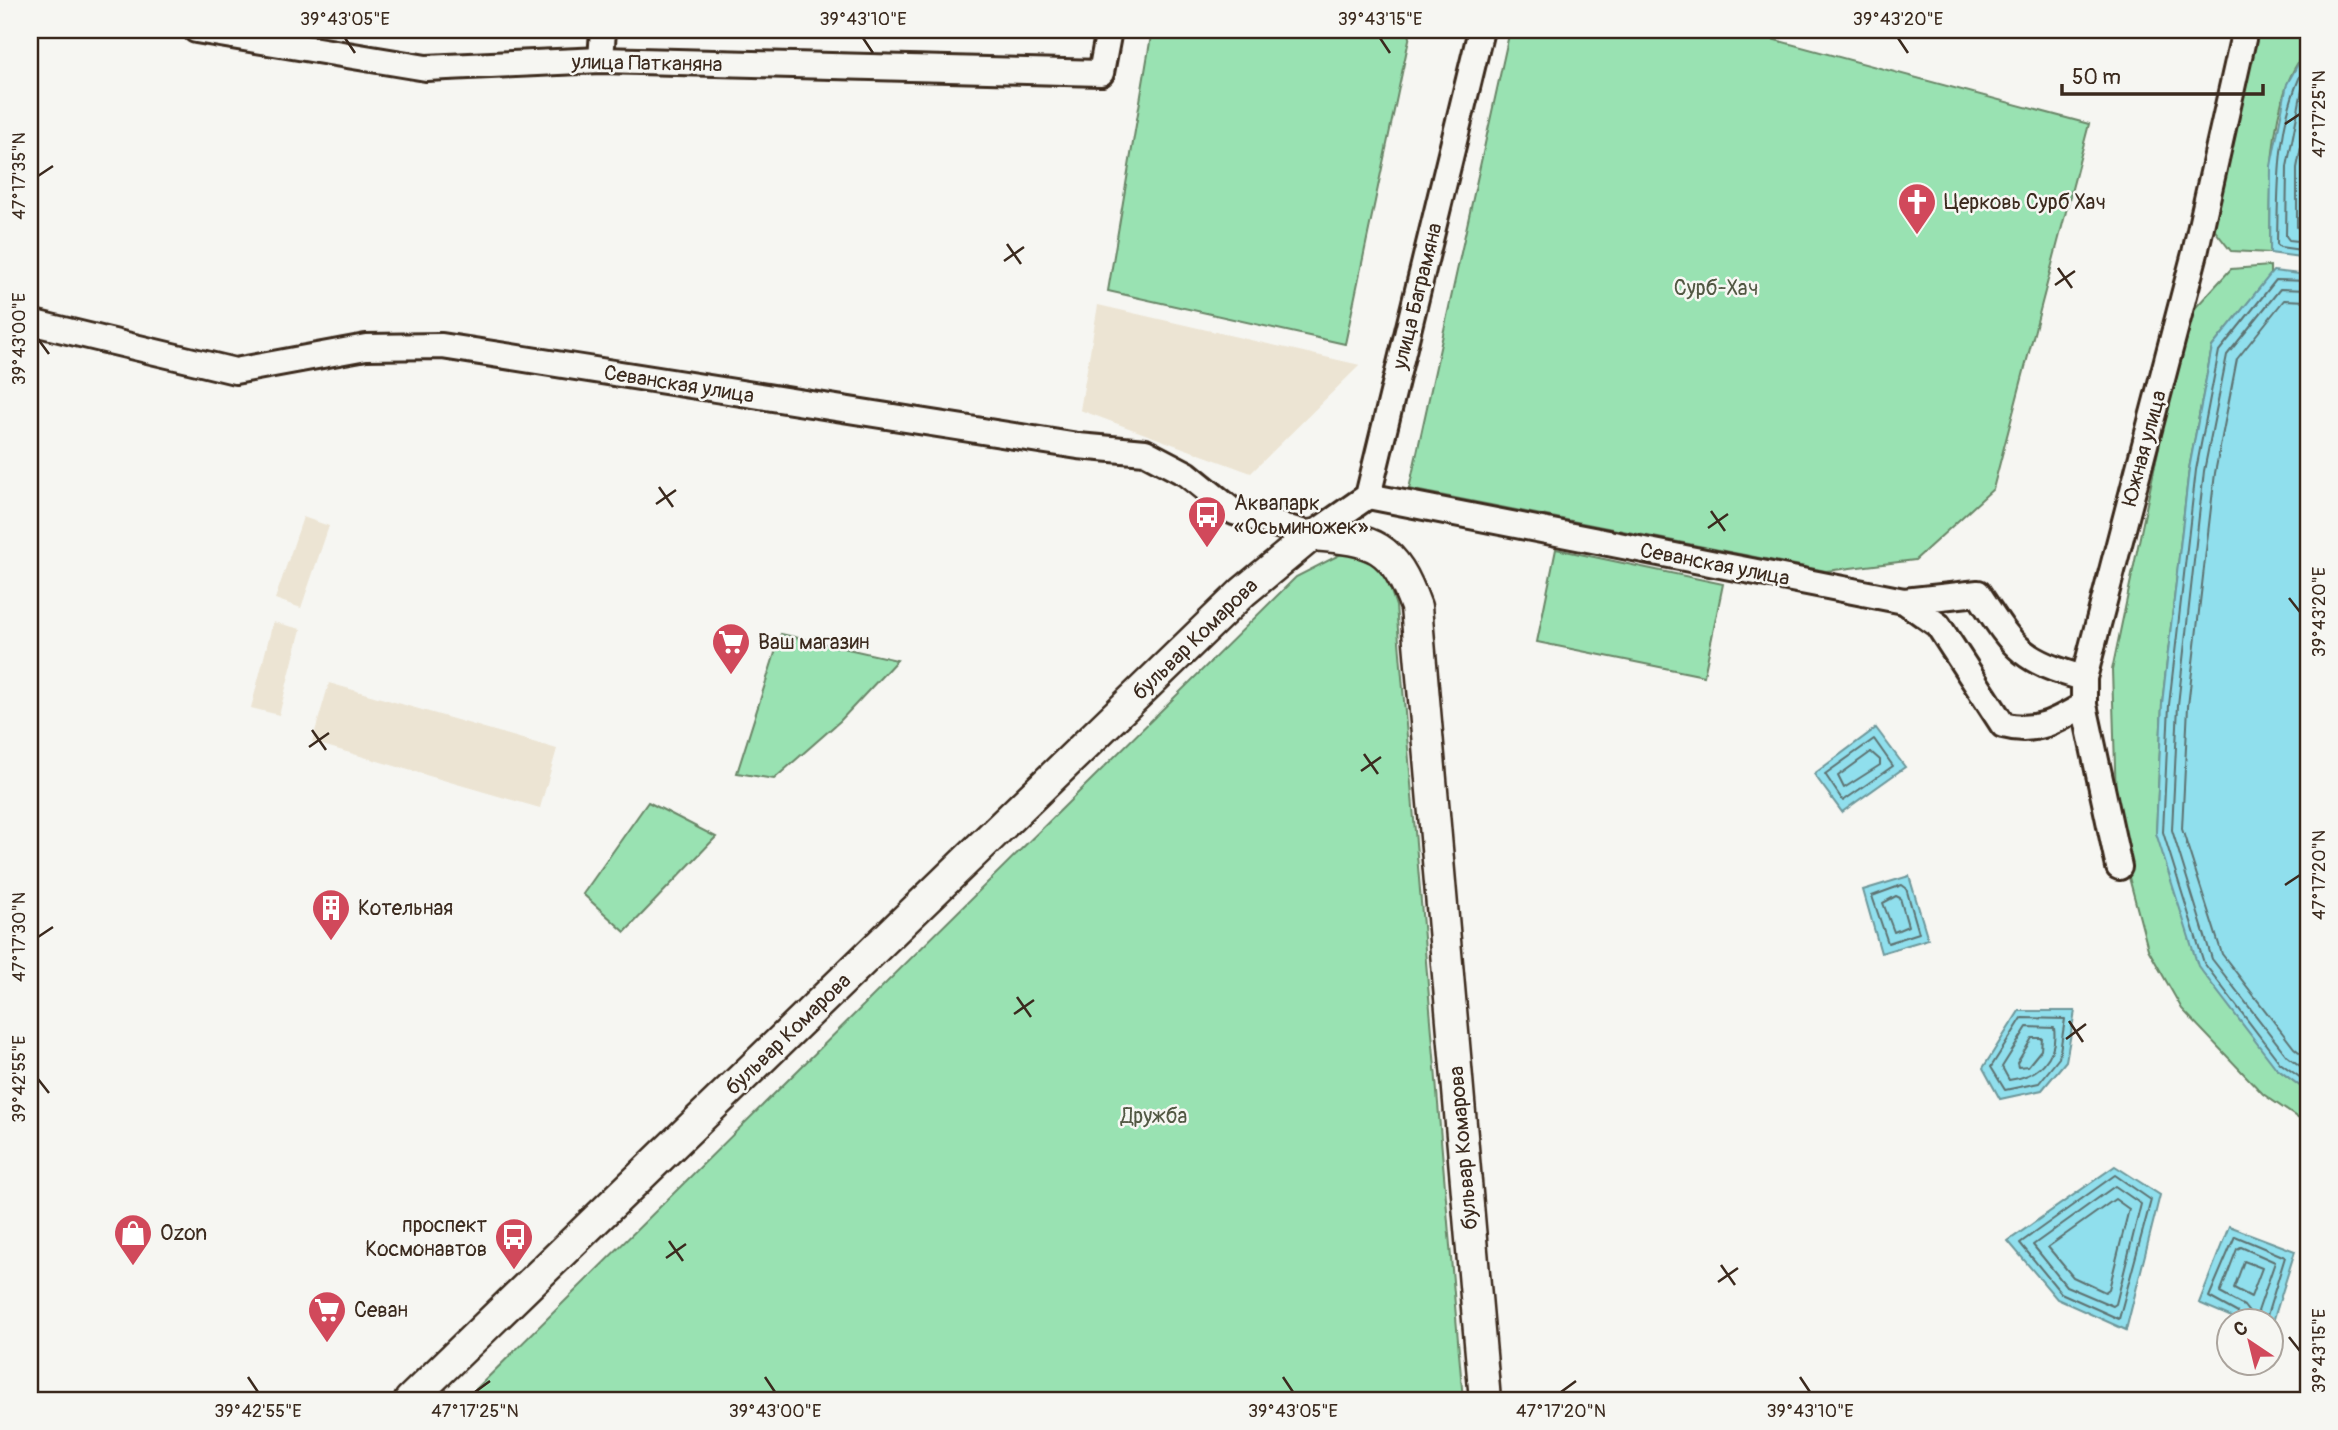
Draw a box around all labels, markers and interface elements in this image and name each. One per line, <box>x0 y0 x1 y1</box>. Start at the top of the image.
text: 39°43'05"E <box>300 8 390 31</box>
text: 39°43'10"E <box>819 8 907 31</box>
text: 39°43'15"E <box>1338 8 1422 31</box>
text: 39°43'20"E <box>1853 8 1943 31</box>
street label: улица Патканяна <box>570 49 723 78</box>
scale bar <box>2062 52 2263 96</box>
text: 50 m <box>2072 64 2121 91</box>
text: 47°17'25"N <box>2308 70 2331 158</box>
text: 47°17'35"N <box>8 132 31 220</box>
church icon: Церковь Сурб Хач <box>1896 181 1938 236</box>
place label: Церковь Сурб Хач <box>1944 189 2106 216</box>
street label: улица Баграмяна <box>1386 220 1449 373</box>
park label: Сурб-Хач <box>1674 275 1758 302</box>
text: 39°43'00"E <box>8 293 31 385</box>
street label: Севанская улица <box>602 359 756 410</box>
street label: Южная улица <box>2116 387 2173 509</box>
place label: Аквапарк «Осьминожек» <box>1234 490 1369 541</box>
bus stop icon: Аквапарк «Осьминожек» <box>1186 494 1228 549</box>
street label: Севанская улица <box>1638 537 1792 592</box>
text: 39°43'20"E <box>2308 567 2331 657</box>
street label: бульвар Комарова <box>1127 572 1264 706</box>
supermarket icon: Ваш магазин <box>710 621 752 676</box>
place label: Ваш магазин <box>758 629 870 656</box>
text: 47°17'20"N <box>2308 830 2331 920</box>
building icon: Котельная <box>310 887 352 942</box>
text: 47°17'30"N <box>8 892 31 982</box>
place label: Котельная <box>358 895 453 922</box>
street label: бульвар Комарова <box>720 967 857 1101</box>
text: 39°42'55"E <box>8 1035 31 1123</box>
street label: бульвар Комарова <box>1443 1065 1484 1231</box>
park label: Дружба <box>1120 1103 1187 1130</box>
shop icon: Ozon <box>112 1212 154 1267</box>
place label: проспект Космонавтов <box>365 1212 487 1263</box>
bus stop icon: проспект Космонавтов <box>493 1216 535 1271</box>
place label: Ozon <box>160 1220 207 1247</box>
supermarket icon: Севан <box>306 1289 348 1344</box>
place label: Севан <box>354 1297 408 1324</box>
north arrow <box>2216 1308 2286 1378</box>
text: 39°43'15"E <box>2308 1309 2331 1393</box>
text: С <box>2229 1316 2253 1342</box>
text: 39°42'55"E <box>214 1400 302 1423</box>
text: 47°17'25"N <box>431 1400 519 1423</box>
text: 39°43'00"E <box>729 1400 821 1423</box>
text: 39°43'05"E <box>1248 1400 1338 1423</box>
text: 47°17'20"N <box>1516 1400 1606 1423</box>
text: 39°43'10"E <box>1766 1400 1854 1423</box>

